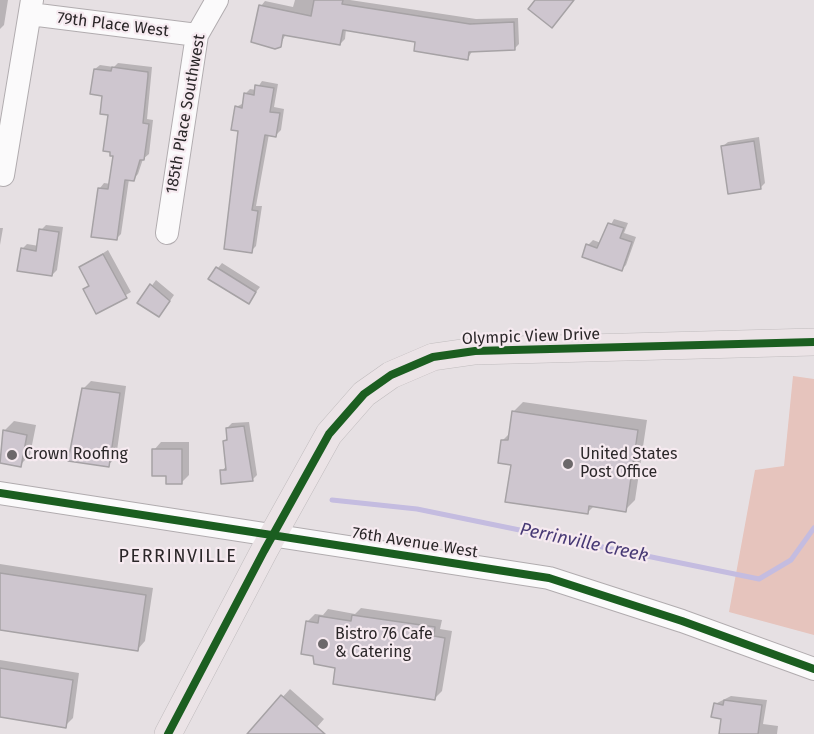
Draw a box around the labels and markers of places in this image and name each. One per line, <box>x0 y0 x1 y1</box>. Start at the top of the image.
place label: Crown Roofing <box>24 445 128 465</box>
place label: United States Post Office <box>580 445 677 483</box>
marker: Crown Roofing <box>5 448 19 462</box>
marker: United States Post Office <box>561 457 575 471</box>
place label: Bistro 76 Cafe & Catering <box>335 625 433 663</box>
marker: Bistro 76 Cafe & Catering <box>316 637 330 651</box>

